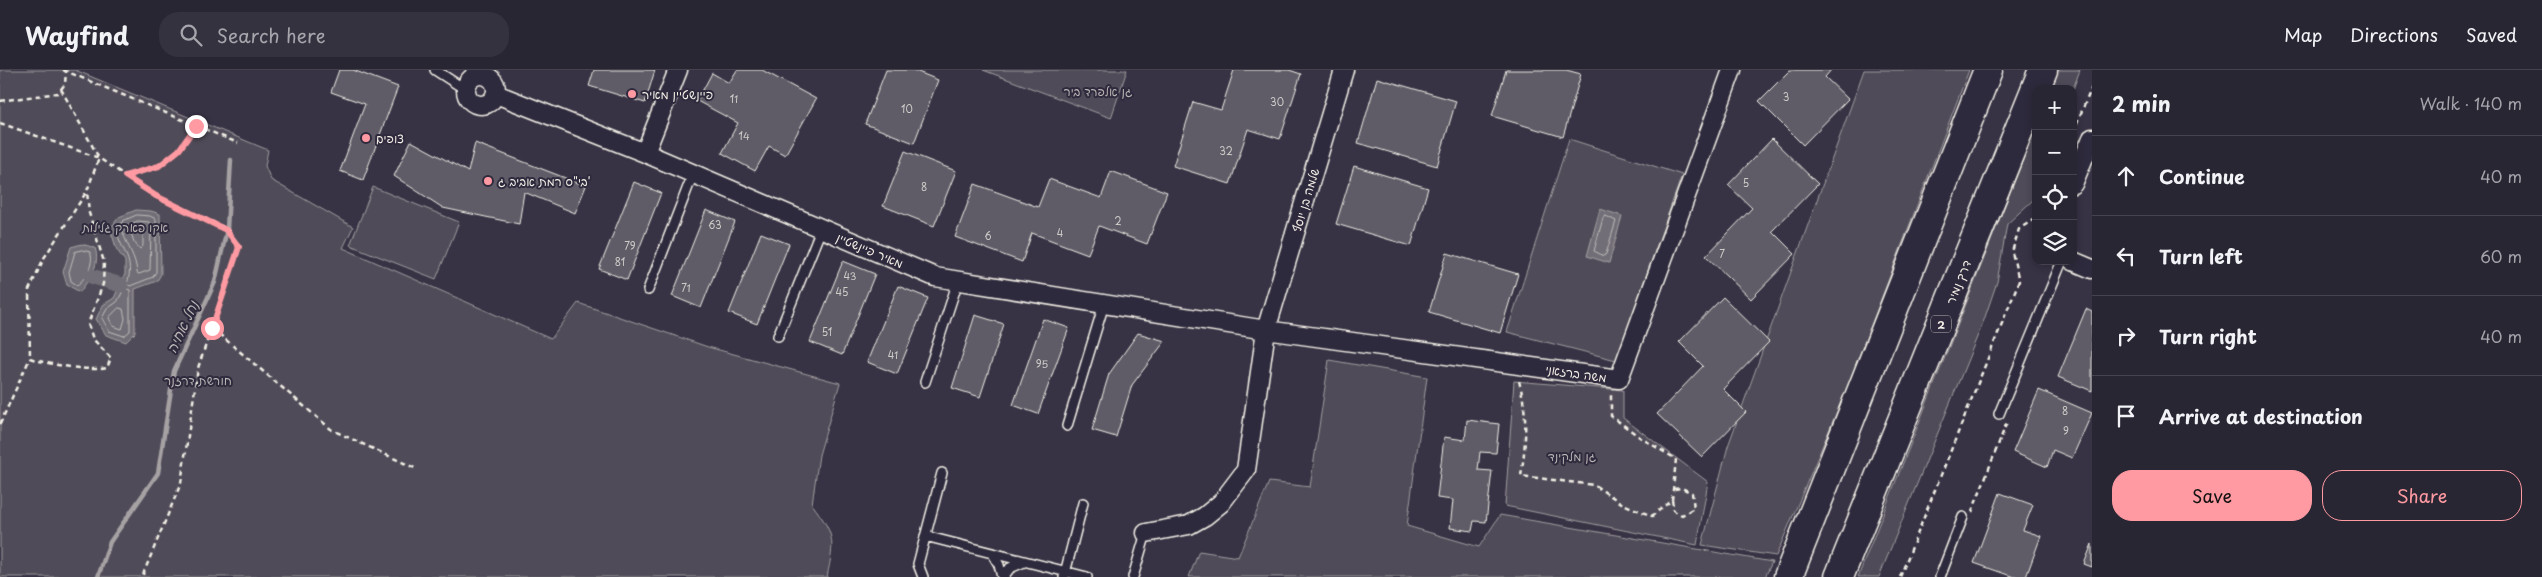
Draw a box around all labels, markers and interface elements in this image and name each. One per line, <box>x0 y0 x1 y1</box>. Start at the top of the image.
search box <box>159 12 509 57</box>
text: Wayfind <box>25 17 129 53</box>
icon: search <box>177 21 205 49</box>
text: Search here <box>217 21 325 49</box>
text: Map <box>2284 21 2322 48</box>
text: Directions <box>2350 21 2438 48</box>
text: Saved <box>2466 21 2517 48</box>
park label: גן אלפרד ביר <box>1064 82 1133 100</box>
place label: פיינשטיין מאיר <box>642 85 713 103</box>
map controls <box>2032 85 2077 265</box>
button: + <box>2032 85 2077 130</box>
text: 2 min <box>2112 87 2171 119</box>
marker: פיינשטיין מאיר <box>626 88 638 100</box>
house number: 3 <box>1783 89 1789 104</box>
house number: 11 <box>730 91 738 106</box>
text: Walk · 140 m <box>2420 91 2522 115</box>
house number: 30 <box>1270 94 1284 109</box>
house number: 10 <box>901 101 913 116</box>
route end <box>185 115 208 138</box>
house number: 14 <box>738 128 750 143</box>
place label: צופים <box>376 129 404 147</box>
button: − <box>2032 130 2077 175</box>
marker: צופים <box>360 132 372 144</box>
house number: 32 <box>1219 143 1233 158</box>
icon: ahead <box>2112 162 2140 190</box>
text: Continue <box>2159 162 2245 190</box>
text: 40 m <box>2480 164 2522 188</box>
street label: שלמה בן יוסף <box>1287 166 1323 234</box>
place label: בי"ס רמת אביב ג' <box>498 172 591 190</box>
marker: בי"ס רמת אביב ג' <box>482 175 494 187</box>
house number: 5 <box>1743 175 1749 190</box>
button: locate <box>2032 175 2077 220</box>
house number: 8 <box>921 179 927 194</box>
house number: 2 <box>1114 213 1122 228</box>
house number: 63 <box>708 217 722 232</box>
park label: אקו פארק גלילות <box>81 218 168 236</box>
button: layers <box>2032 220 2077 265</box>
house number: 4 <box>1057 225 1064 240</box>
street label: מאיר פיינשטיין <box>834 228 906 272</box>
house number: 6 <box>984 228 992 243</box>
house number: 79 <box>624 238 636 253</box>
icon: left <box>2112 242 2140 270</box>
text: Turn left <box>2159 242 2243 270</box>
text: 60 m <box>2480 244 2522 268</box>
house number: 7 <box>1719 246 1725 261</box>
house number: 81 <box>615 254 625 269</box>
street label: דרך נמיר <box>1941 257 1975 307</box>
house number: 43 <box>844 268 857 283</box>
house number: 71 <box>681 280 691 295</box>
house number: 45 <box>836 284 848 299</box>
water label: נחל אחיה <box>161 297 204 357</box>
road number: 2 <box>1931 315 1951 332</box>
route start <box>201 317 224 340</box>
icon: right <box>2112 322 2140 350</box>
text: Turn right <box>2159 322 2257 350</box>
house number: 51 <box>822 324 832 339</box>
text: 40 m <box>2480 324 2522 348</box>
house number: 41 <box>888 347 898 362</box>
house number: 95 <box>1036 356 1048 371</box>
street label: משה ברזאני <box>1544 360 1608 386</box>
park label: חורשת דרזנר <box>164 371 232 389</box>
icon: arrive <box>2112 402 2140 430</box>
text: Arrive at destination <box>2159 402 2363 430</box>
house number: 8 <box>2062 403 2068 418</box>
house number: 9 <box>2063 423 2069 438</box>
park label: גן מלקינד <box>1548 447 1597 465</box>
button: Save <box>2112 470 2312 521</box>
button: Share <box>2322 470 2522 521</box>

